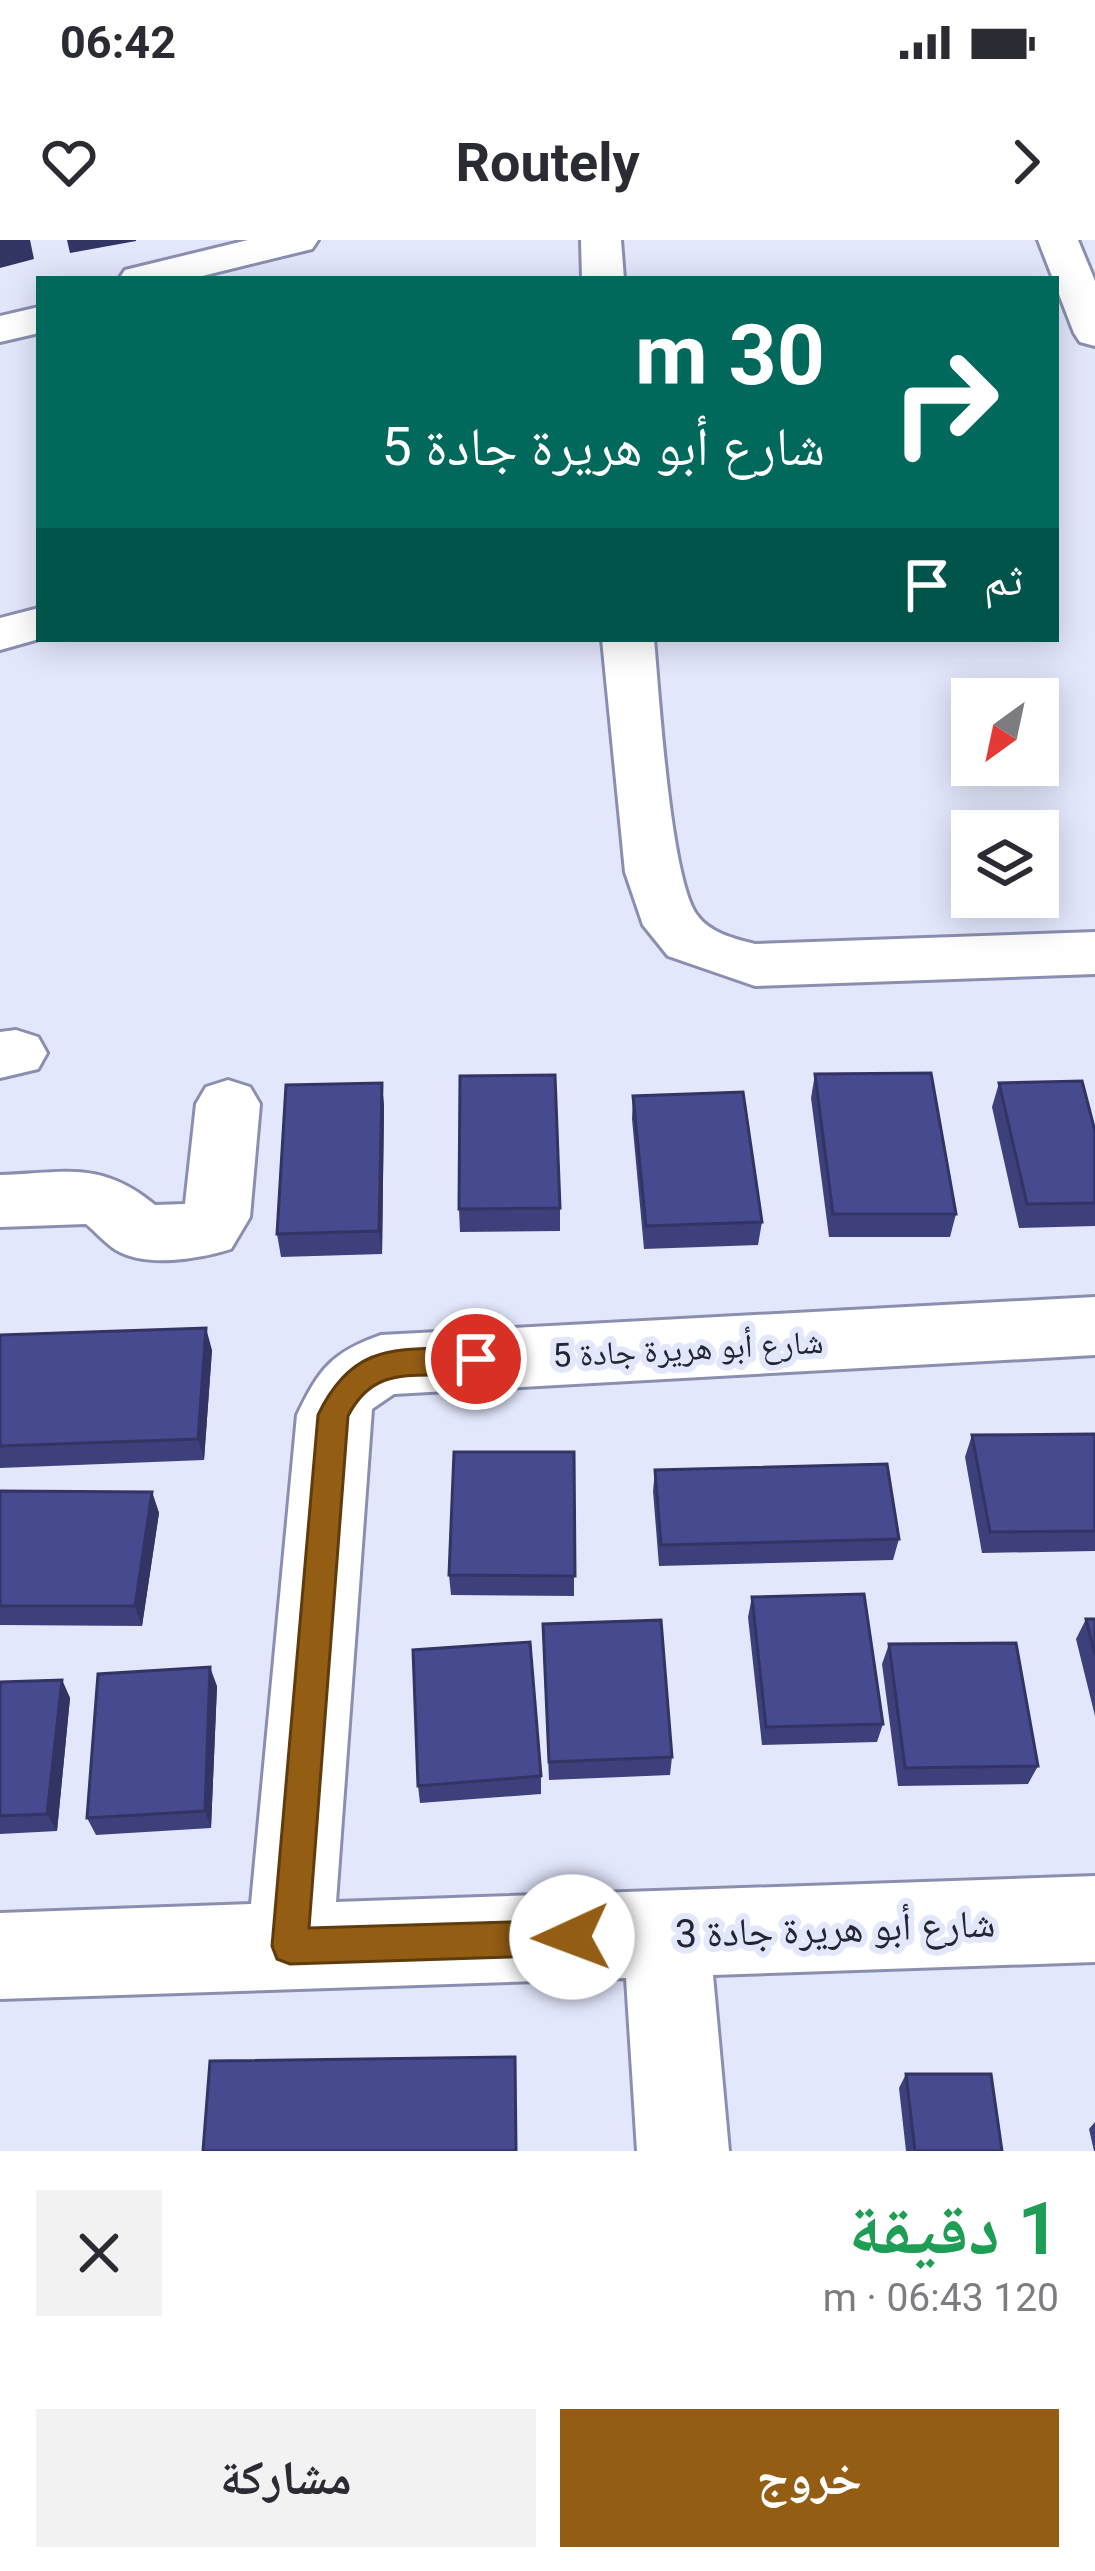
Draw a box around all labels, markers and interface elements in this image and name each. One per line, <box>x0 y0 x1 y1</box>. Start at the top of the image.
text: 06:42 <box>60 16 176 69</box>
icon: heart <box>36 129 102 195</box>
icon: forward <box>993 129 1059 195</box>
text: Routely <box>455 131 640 194</box>
text: 30 m <box>635 306 825 405</box>
icon: right <box>867 324 1023 480</box>
text: شارع أبو هريرة جادة 5 <box>381 415 825 478</box>
icon: arrive <box>894 552 960 618</box>
text: ثم <box>984 553 1023 606</box>
north arrow <box>951 678 1059 786</box>
map controls <box>951 678 1059 918</box>
button: layers <box>951 810 1059 918</box>
pin <box>425 1308 527 1410</box>
street label: شارع أبو هريرة جادة 5 <box>552 1322 824 1376</box>
icon: arrive <box>443 1326 509 1392</box>
position arrow <box>509 1874 635 2000</box>
street label: شارع أبو هريرة جادة 3 <box>674 1900 996 1959</box>
text: 1 دقيقة <box>849 2187 1059 2272</box>
button: close <box>36 2190 162 2316</box>
text: 120 m · 06:43 <box>823 2275 1059 2321</box>
button: مشاركة <box>36 2409 536 2547</box>
button: خروج <box>560 2409 1059 2547</box>

